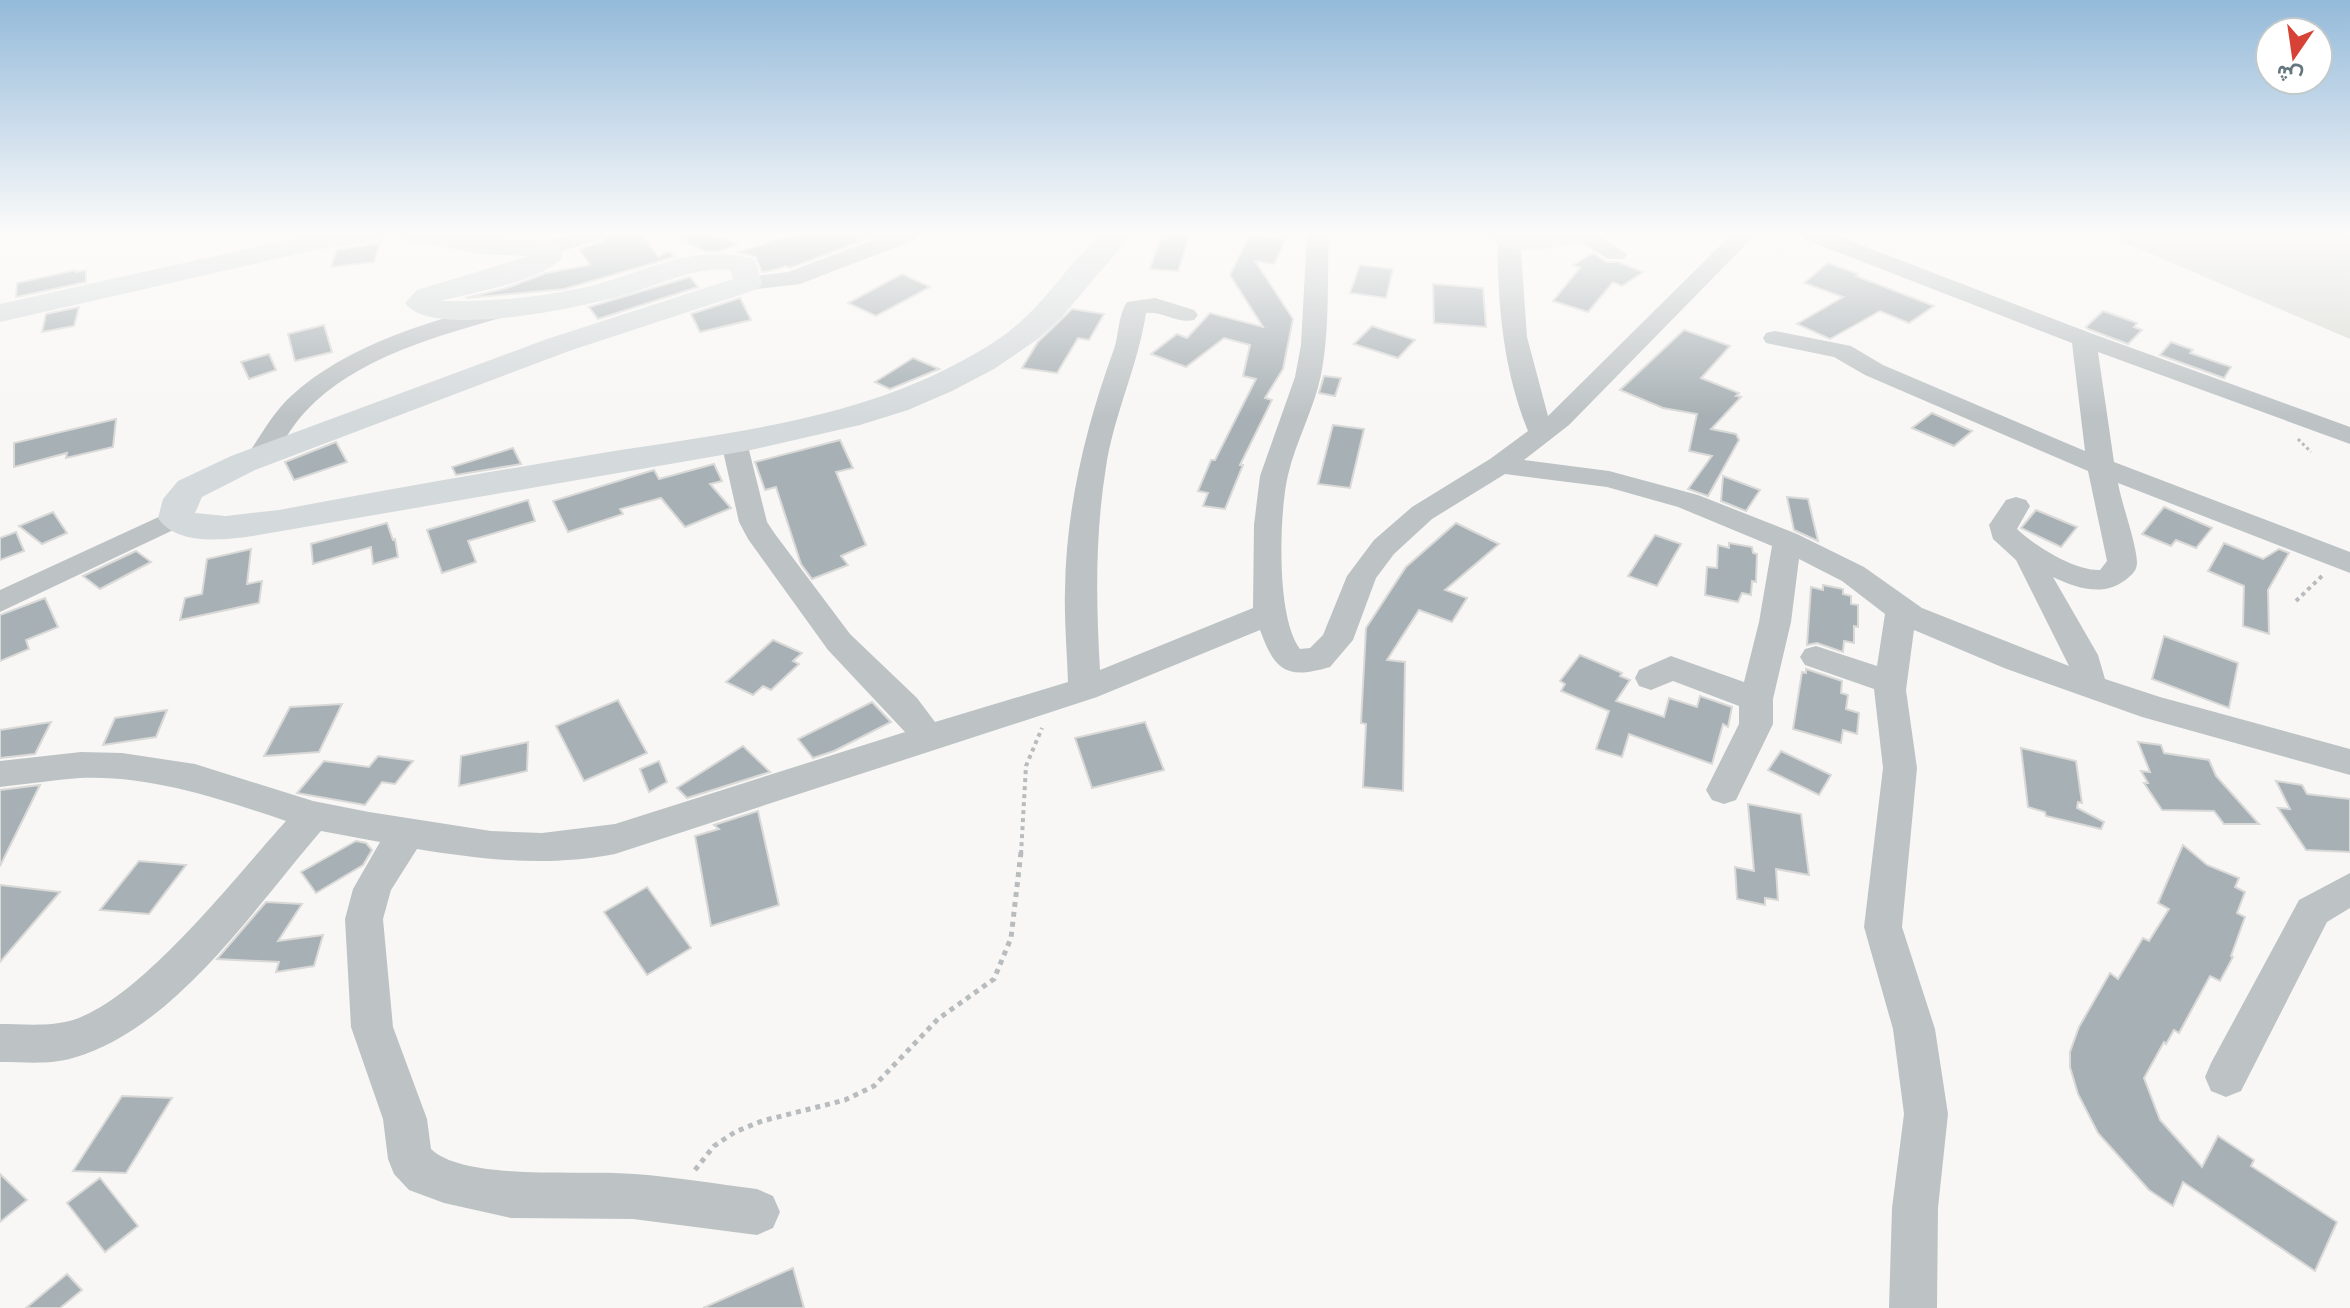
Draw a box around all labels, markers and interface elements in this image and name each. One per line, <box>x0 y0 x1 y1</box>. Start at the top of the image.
north arrow <box>2254 16 2334 96</box>
text: ش <box>2274 59 2306 91</box>

